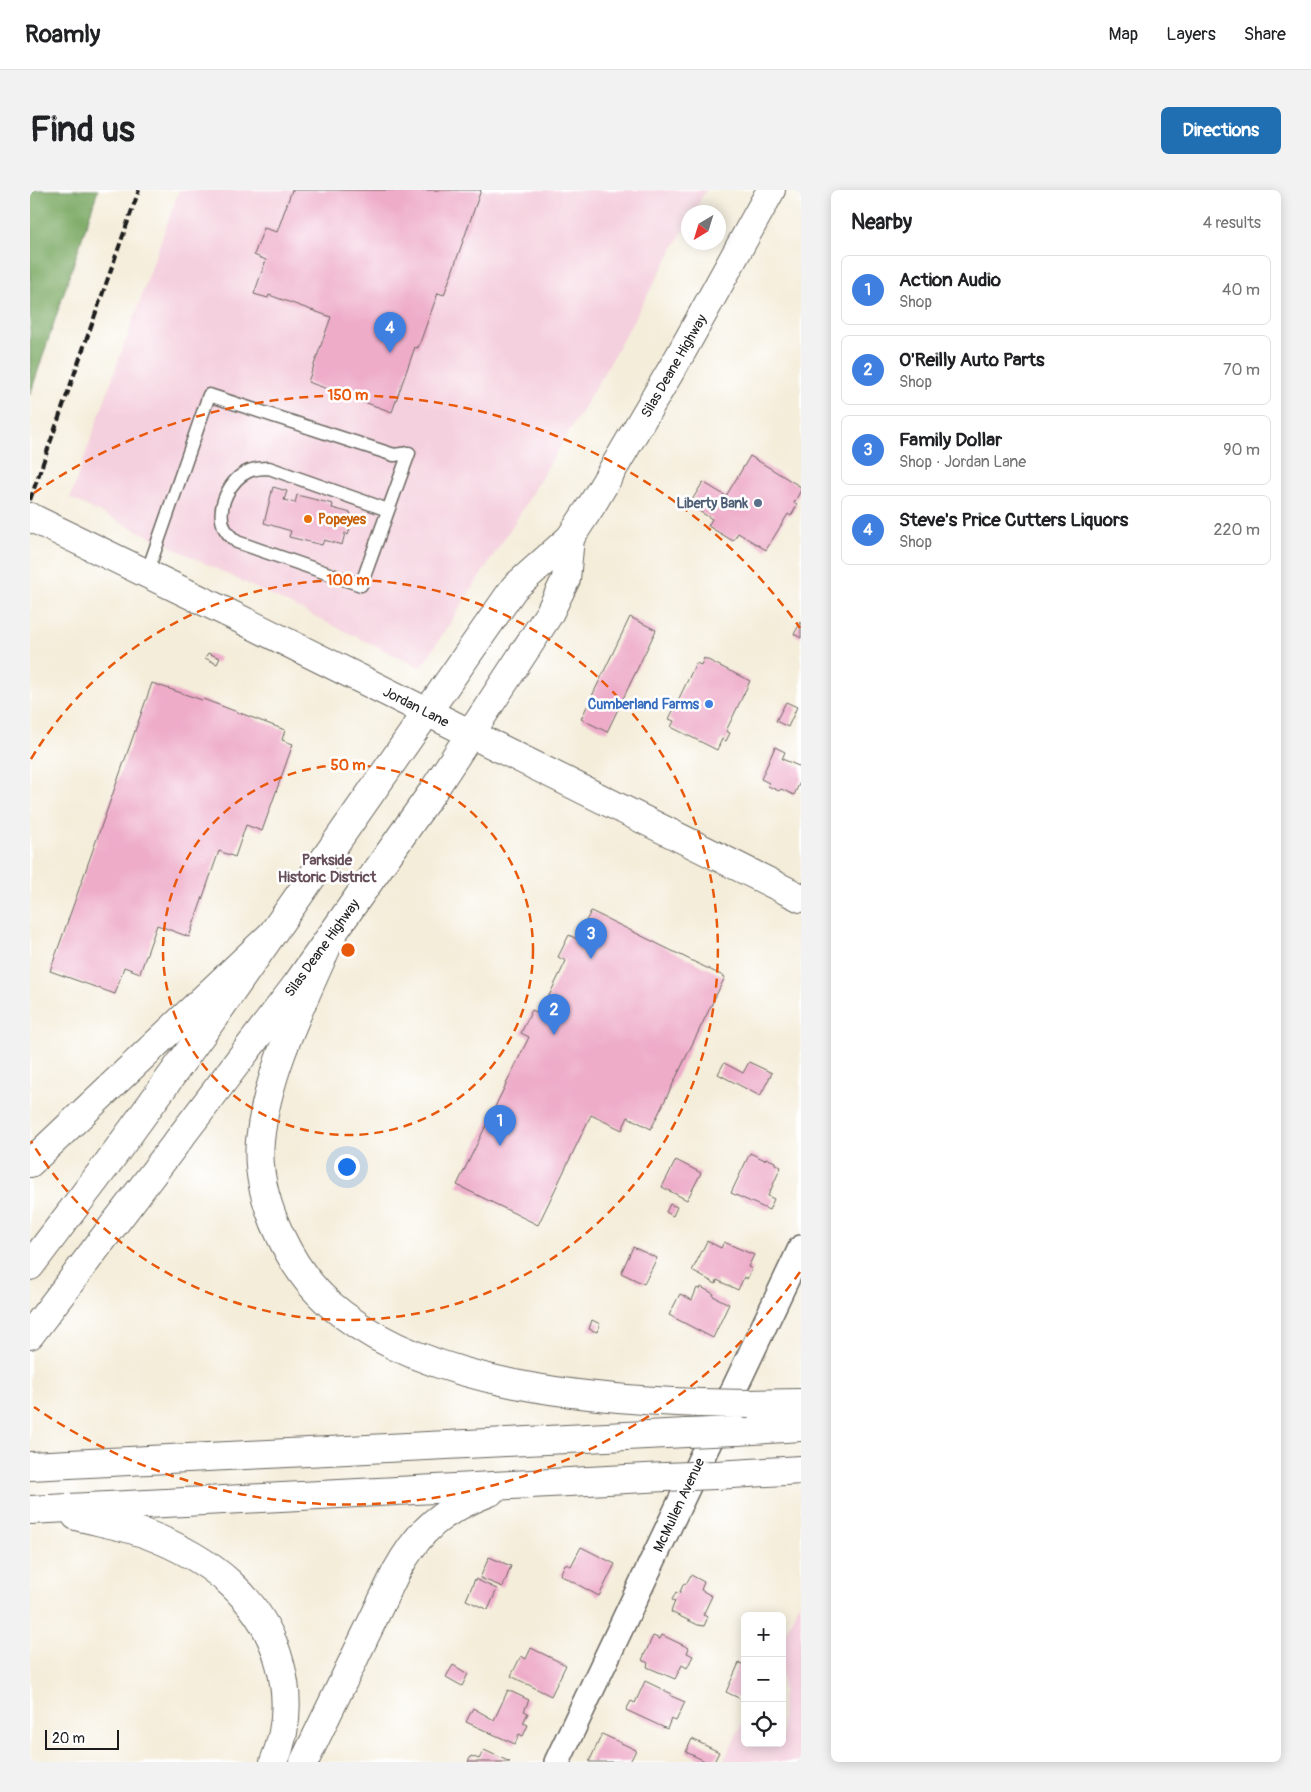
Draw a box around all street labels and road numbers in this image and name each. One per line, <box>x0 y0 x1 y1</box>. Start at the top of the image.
street label: Silas Deane Highway <box>638 311 710 421</box>
street label: Jordan Lane <box>380 683 452 731</box>
street label: Silas Deane Highway <box>281 896 363 1000</box>
street label: McMullen Avenue <box>650 1455 708 1555</box>

